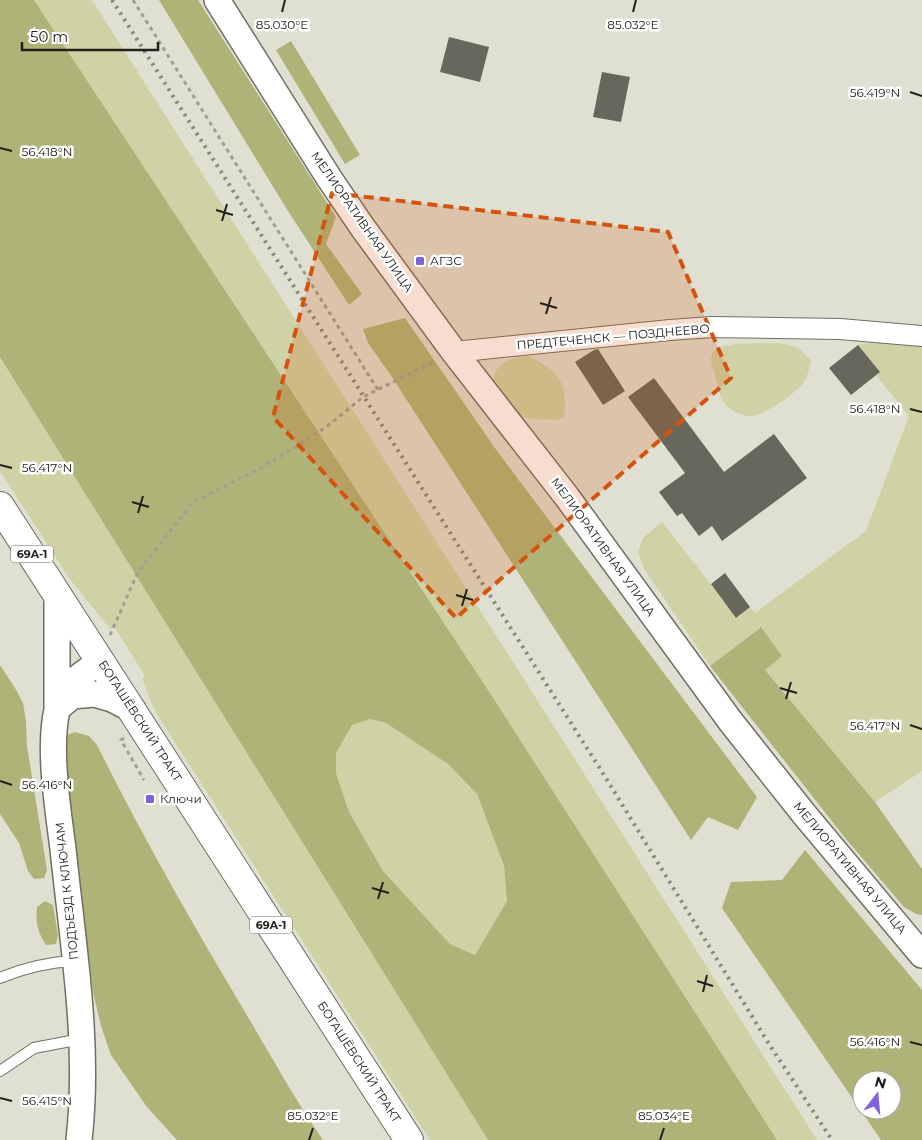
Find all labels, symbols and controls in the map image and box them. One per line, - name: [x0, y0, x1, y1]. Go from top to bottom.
- text: 85.030°E: [256, 17, 308, 32]
- text: 85.032°E: [607, 17, 659, 32]
- scale bar: [22, 20, 159, 52]
- text: 50 m: [30, 27, 68, 46]
- text: 56.419°N: [850, 85, 900, 100]
- text: 56.418°N: [21, 144, 73, 159]
- street label: МЕЛИОРАТИВНАЯ УЛИЦА: [308, 149, 417, 295]
- place label: АГЗС: [430, 253, 462, 268]
- marker: АГЗС: [414, 255, 426, 267]
- street label: ПРЕДТЕЧЕНСК — ПОЗДНЕЕВО: [516, 321, 710, 352]
- text: 56.418°N: [849, 401, 901, 416]
- text: 56.417°N: [22, 460, 72, 475]
- street label: МЕЛИОРАТИВНАЯ УЛИЦА: [548, 474, 659, 619]
- road number: 69А-1: [11, 546, 53, 562]
- street label: БОГАШЁВСКИЙ ТРАКТ: [95, 657, 185, 784]
- text: 56.417°N: [850, 718, 900, 733]
- text: 56.416°N: [22, 777, 72, 792]
- place label: Ключи: [160, 791, 202, 806]
- marker: Ключи: [144, 793, 156, 805]
- street label: МЕЛИОРАТИВНАЯ УЛИЦА: [791, 799, 910, 937]
- street label: ПОДЪЕЗД К КЛЮЧАМ: [52, 821, 81, 961]
- road number: 69А-1: [250, 916, 292, 934]
- street label: БОГАШЁВСКИЙ ТРАКТ: [314, 998, 404, 1125]
- text: 56.416°N: [850, 1034, 900, 1049]
- north arrow: [852, 1070, 902, 1120]
- text: N: [873, 1072, 889, 1093]
- text: 56.415°N: [22, 1093, 72, 1108]
- text: 85.032°E: [287, 1108, 339, 1123]
- text: 85.034°E: [638, 1108, 690, 1123]

